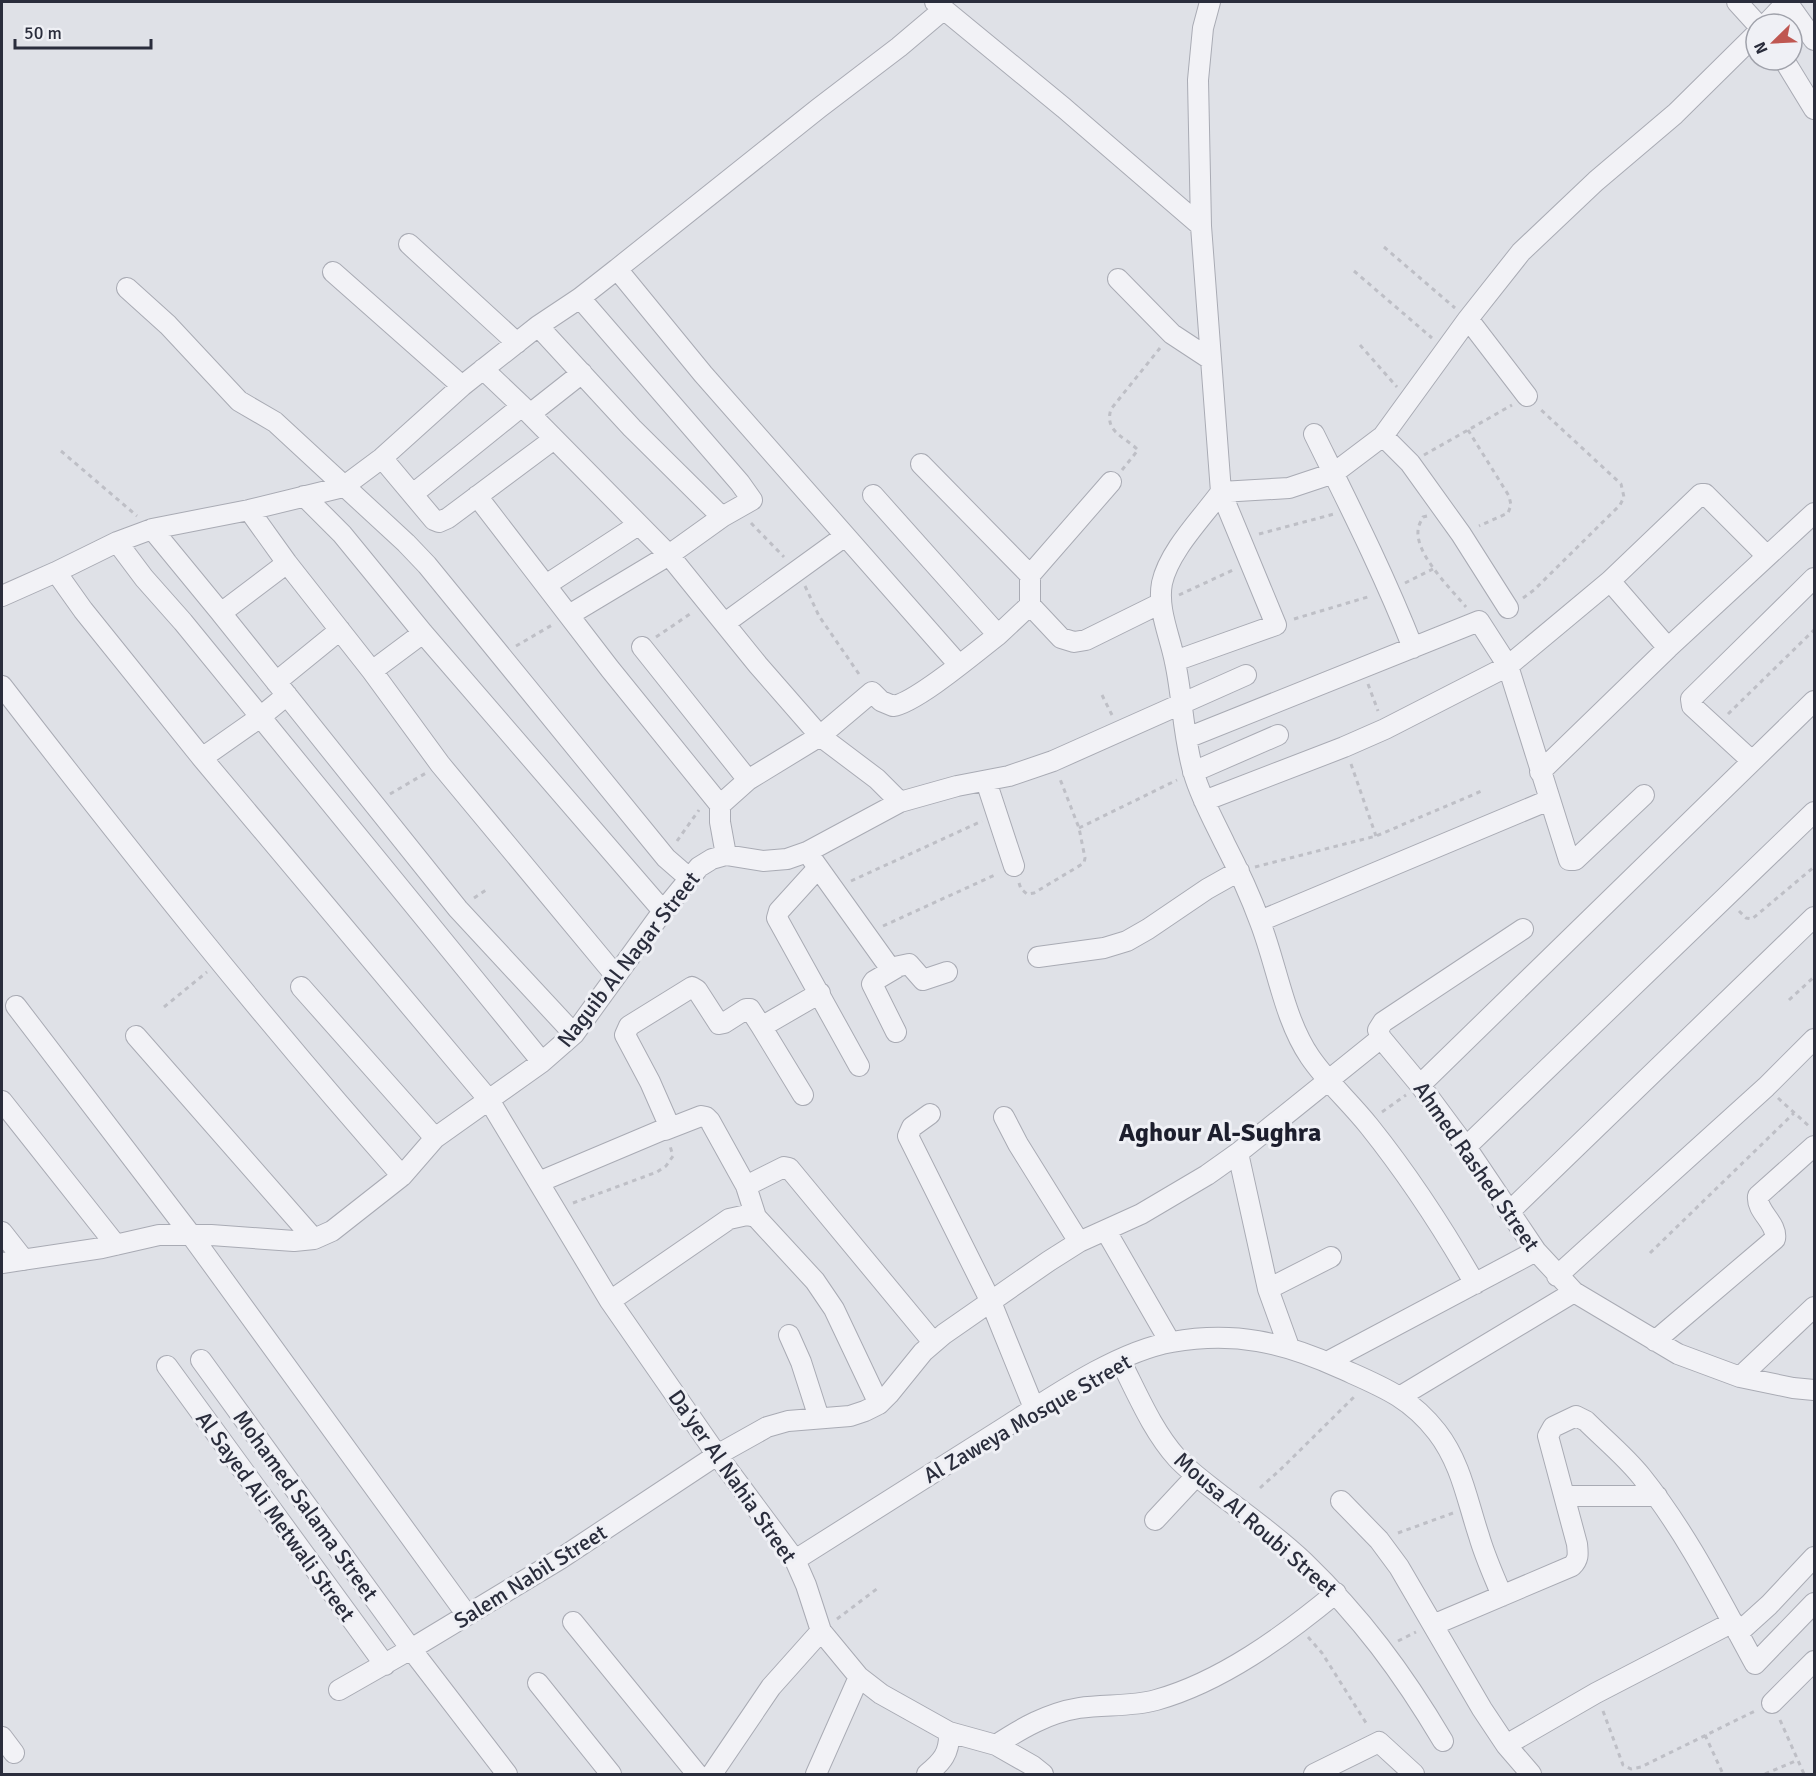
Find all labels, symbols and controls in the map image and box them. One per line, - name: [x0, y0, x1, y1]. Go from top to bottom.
- scale bar: [15, 12, 152, 50]
- north arrow: [1744, 12, 1804, 72]
- text: 50 m: [24, 22, 62, 44]
- text: N: [1750, 39, 1773, 57]
- street label: Naguib Al Nagar Street: [551, 866, 706, 1053]
- street label: Ahmed Rashed Street: [1408, 1076, 1545, 1257]
- district label: Aghour Al-Sughra: [1119, 1117, 1321, 1149]
- street label: Al Zaweya Mosque Street: [919, 1348, 1136, 1489]
- street label: Da'yer Al Nahia Street: [663, 1384, 803, 1568]
- street label: Mohamed Salama Street: [227, 1405, 384, 1606]
- street label: Al Sayed Ali Metwali Street: [190, 1406, 361, 1627]
- street label: Mousa Al Roubi Street: [1169, 1446, 1343, 1603]
- street label: Salem Nabil Street: [449, 1518, 612, 1634]

